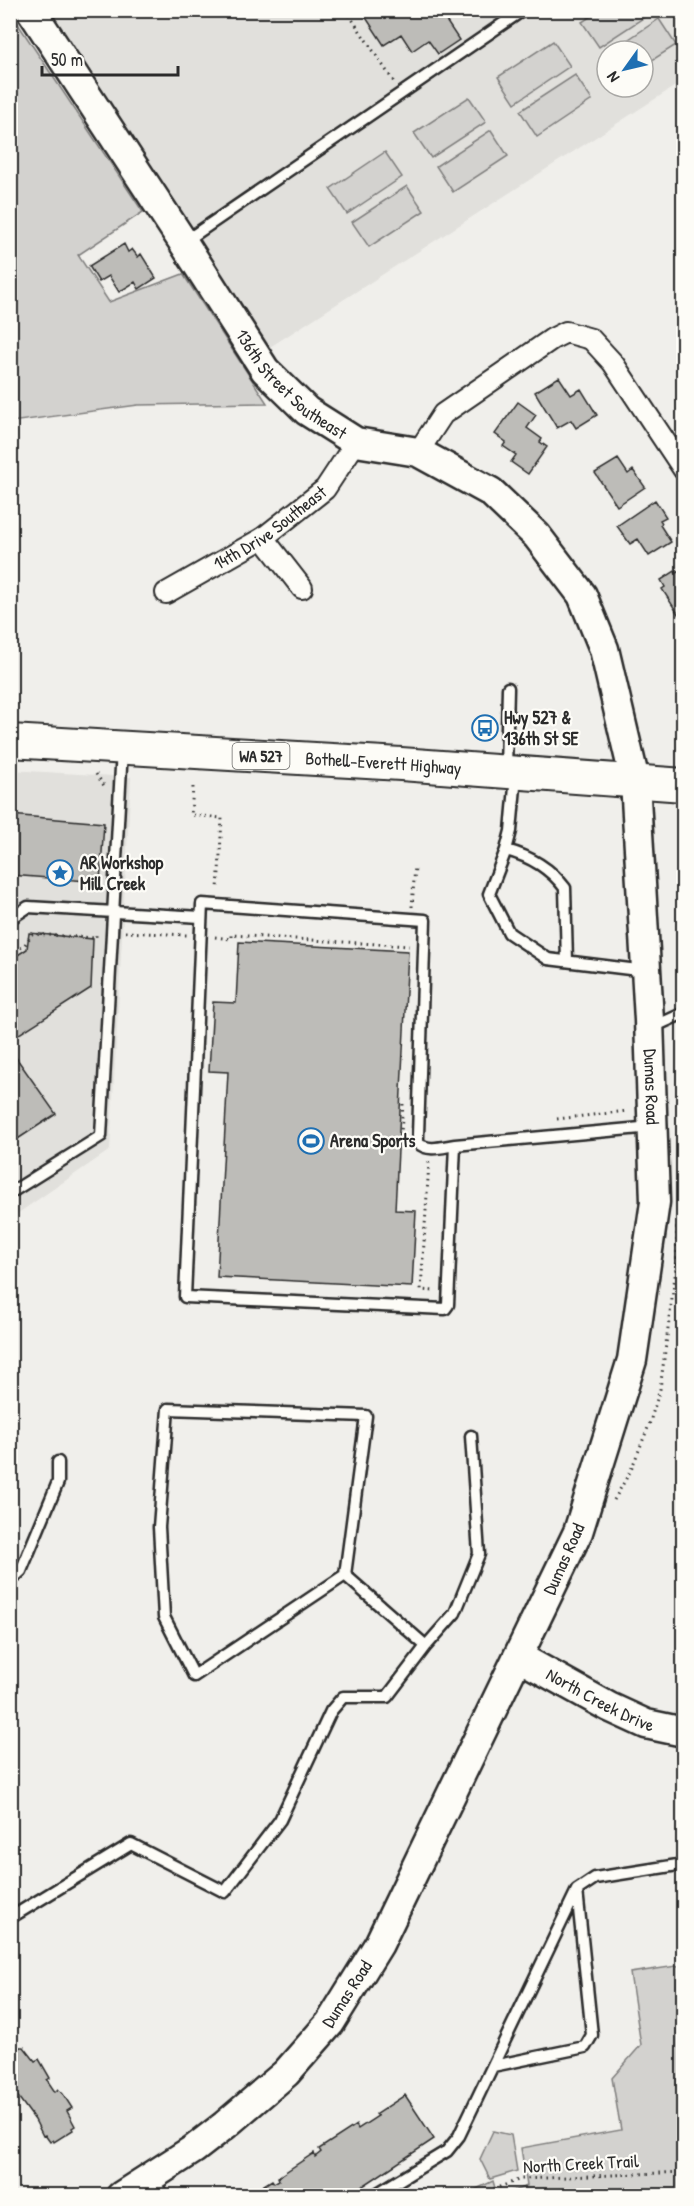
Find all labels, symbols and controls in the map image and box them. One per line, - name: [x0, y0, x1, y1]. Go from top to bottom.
- scale bar: [42, 39, 178, 77]
- north arrow: [595, 39, 655, 99]
- text: 50 m: [51, 47, 83, 72]
- text: N: [601, 67, 624, 87]
- street label: 136th Street Southeast: [230, 324, 352, 446]
- street label: 14th Drive Southeast: [209, 479, 332, 576]
- place label: Hwy 527 & 136th St SE: [504, 705, 580, 751]
- bus stop icon: Hwy 527 & 136th St SE: [470, 713, 500, 743]
- road number: WA 527: [232, 743, 290, 769]
- street label: Bothell-Everett Highway: [305, 745, 463, 780]
- place label: AR Workshop Mill Creek: [80, 850, 164, 896]
- place icon: AR Workshop Mill Creek: [45, 858, 75, 888]
- street label: Dumas Road: [638, 1048, 665, 1125]
- sports icon: Arena Sports: [296, 1126, 326, 1156]
- place label: Arena Sports: [330, 1128, 416, 1154]
- street label: Dumas Road: [537, 1519, 590, 1598]
- street label: North Creek Drive: [542, 1662, 656, 1737]
- street label: Dumas Road: [316, 1955, 378, 2032]
- street label: North Creek Trail: [523, 2148, 640, 2179]

